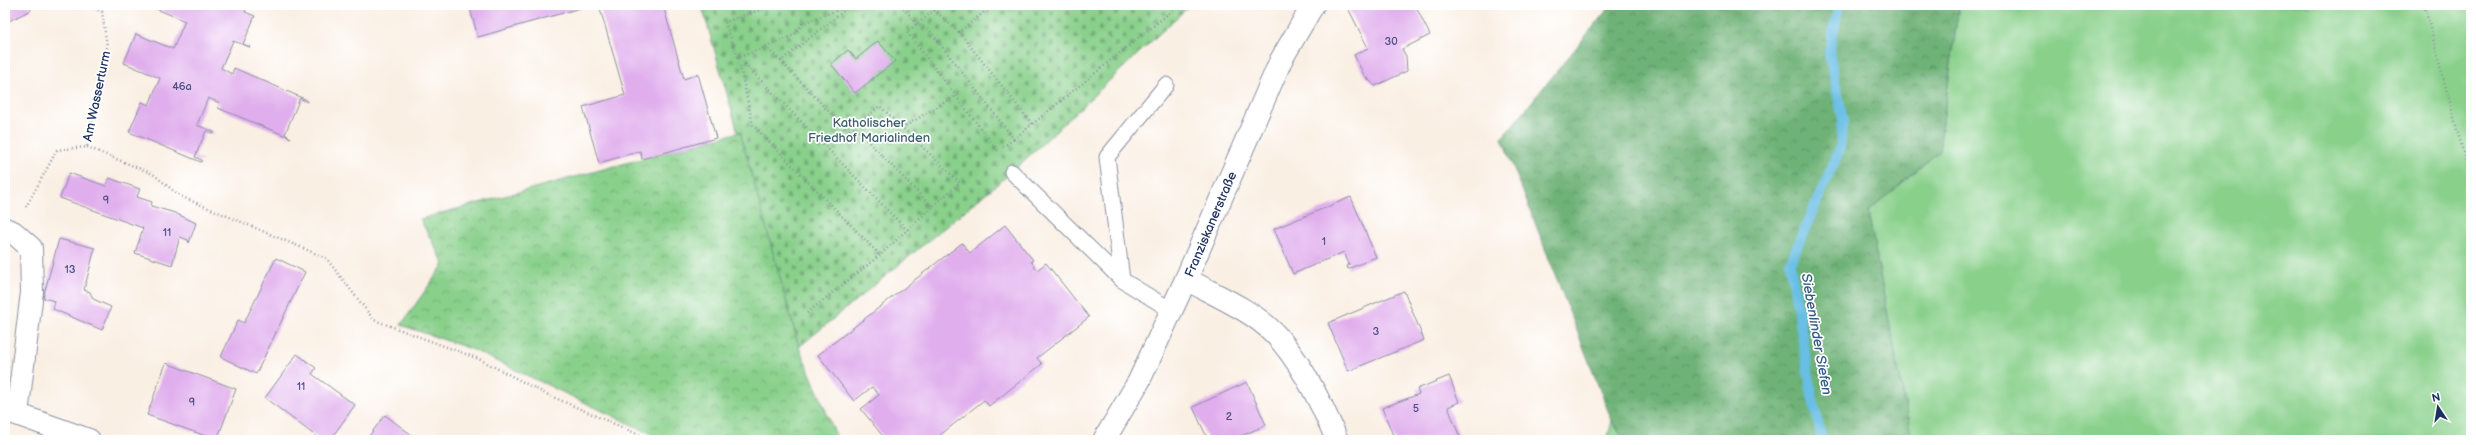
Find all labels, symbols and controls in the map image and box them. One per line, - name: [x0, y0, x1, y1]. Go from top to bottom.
- house number: 30: [1384, 35, 1398, 48]
- street label: Am Wasserturm: [80, 49, 114, 143]
- house number: 46a: [172, 80, 192, 93]
- park label: Katholischer Friedhof Marialinden: [808, 115, 930, 146]
- street label: Franziskanerstraße: [1181, 169, 1240, 280]
- house number: 9: [103, 194, 109, 207]
- house number: 11: [163, 226, 171, 239]
- house number: 1: [1322, 235, 1326, 248]
- house number: 13: [64, 263, 76, 276]
- water label: Siebenlinder Siefen: [1797, 272, 1836, 396]
- house number: 3: [1373, 325, 1380, 338]
- house number: 11: [297, 380, 305, 393]
- north arrow: [2418, 387, 2458, 427]
- text: N: [2431, 390, 2441, 405]
- house number: 9: [189, 396, 195, 409]
- house number: 5: [1413, 402, 1419, 415]
- house number: 2: [1226, 410, 1233, 423]

